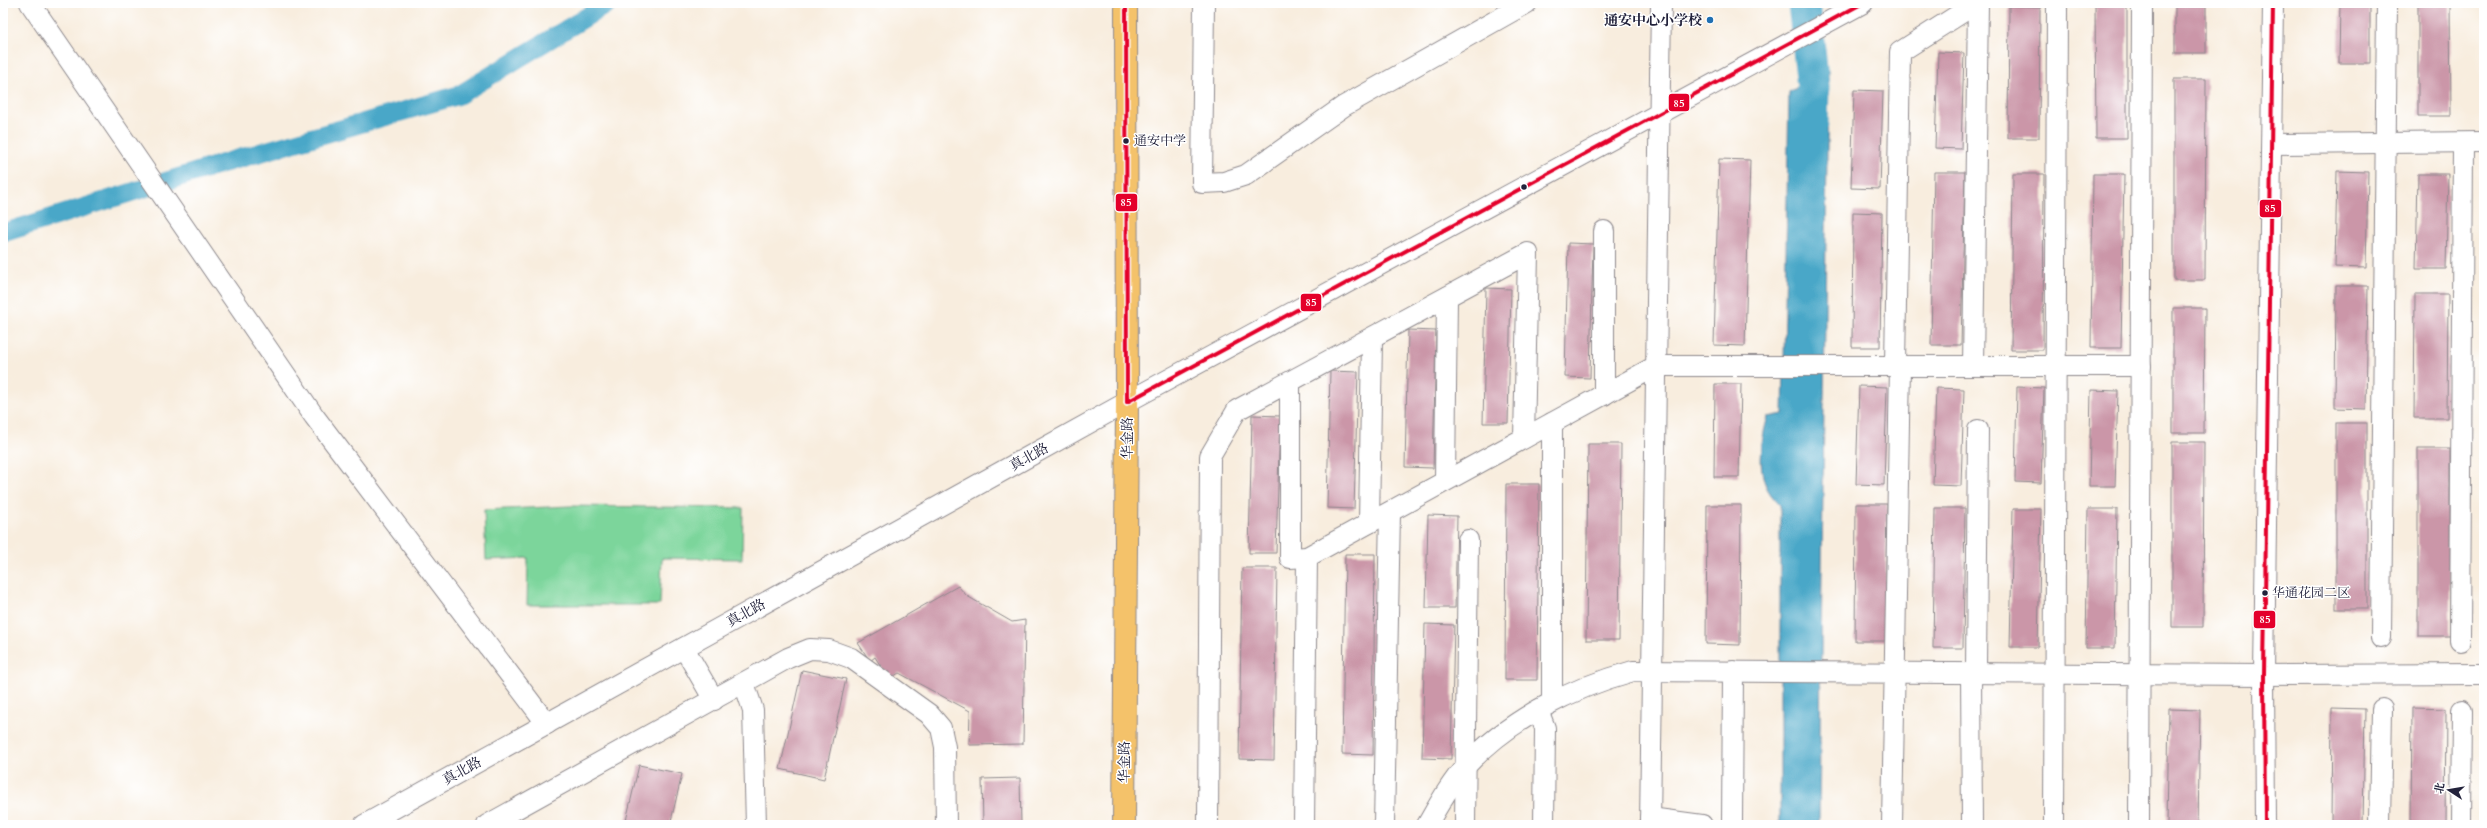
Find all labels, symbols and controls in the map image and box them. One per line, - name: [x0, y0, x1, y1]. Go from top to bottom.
- place label: 通安中心小学校: [1604, 11, 1702, 30]
- marker: 通安中心小学校: [1705, 15, 1715, 25]
- line badge: 85: [1668, 93, 1690, 112]
- text: 85: [1673, 96, 1685, 111]
- place label: 通安中学: [1134, 132, 1186, 150]
- marker: 通安中学: [1121, 136, 1131, 146]
- unlabelled marker: [1519, 182, 1529, 192]
- line badge: 85: [1115, 193, 1138, 212]
- text: 85: [1120, 195, 1132, 210]
- line badge: 85: [2259, 199, 2282, 218]
- text: 85: [2264, 201, 2276, 216]
- line badge: 85: [1300, 293, 1322, 312]
- text: 85: [1305, 295, 1317, 310]
- street label: 华金路: [1118, 417, 1137, 459]
- street label: 真北路: [1006, 439, 1052, 475]
- place label: 华通花园二区: [2272, 584, 2350, 602]
- marker: 华通花园二区: [2260, 588, 2270, 598]
- street label: 真北路: [723, 595, 769, 631]
- line badge: 85: [2253, 610, 2276, 629]
- text: 85: [2259, 612, 2271, 627]
- street label: 华金路: [1115, 741, 1134, 783]
- street label: 真北路: [439, 753, 485, 789]
- north arrow: [2429, 770, 2469, 810]
- text: 北: [2431, 781, 2448, 795]

